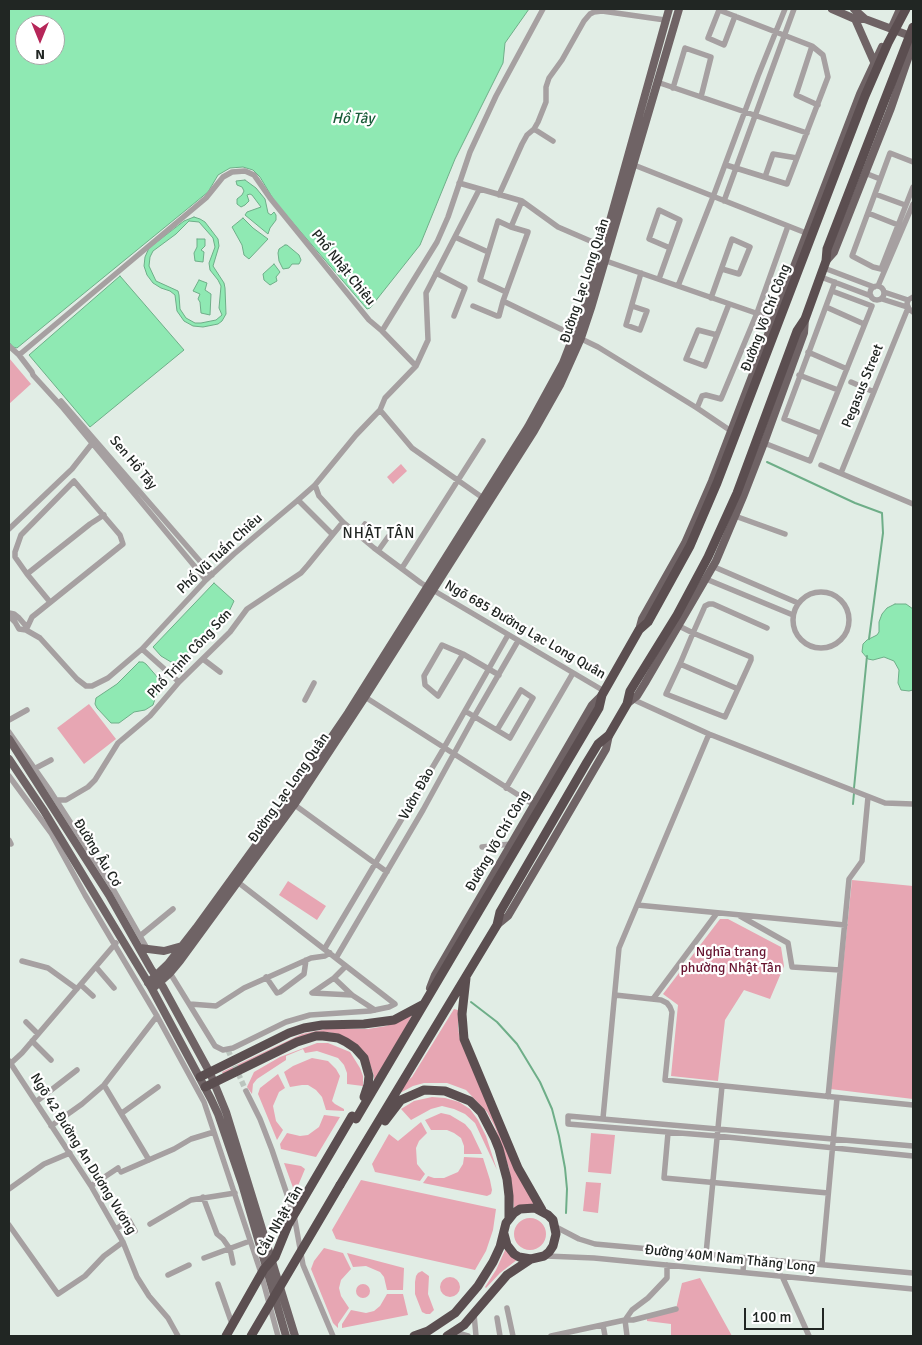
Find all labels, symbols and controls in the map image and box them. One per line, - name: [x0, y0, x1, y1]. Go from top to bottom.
- north arrow: [15, 15, 65, 65]
- text: N: [35, 46, 45, 63]
- water label: Hồ Tây: [332, 110, 374, 128]
- street label: Đường Lạc Long Quân: [557, 217, 613, 345]
- street label: Phố Nhật Chiêu: [307, 227, 379, 309]
- street label: Đường Võ Chí Công: [738, 262, 794, 374]
- street label: Pegasus Street: [839, 342, 887, 430]
- street label: Sen Hồ Tây: [106, 433, 160, 493]
- street label: Phố Vũ Tuấn Chiêu: [174, 510, 266, 598]
- district label: NHẬT TÂN: [341, 525, 417, 543]
- street label: Ngõ 685 Đường Lạc Long Quân: [441, 577, 609, 683]
- street label: Phố Trịnh Công Sơn: [144, 606, 236, 702]
- street label: Đường Lạc Long Quân: [245, 730, 333, 846]
- street label: Vườn Đào: [396, 765, 438, 823]
- street label: Đường Võ Chí Công: [462, 788, 534, 894]
- street label: Đường Âu Cơ: [69, 816, 125, 890]
- park label: Nghĩa trang phường Nhật Tân: [680, 944, 782, 976]
- street label: Ngõ 42 Đường An Dương Vương: [26, 1070, 140, 1238]
- street label: Cầu Nhật Tân: [253, 1183, 307, 1259]
- street label: Đường 40M Nam Thăng Long: [644, 1242, 816, 1276]
- scale bar: [747, 1298, 827, 1330]
- text: 100 m: [752, 1308, 792, 1326]

